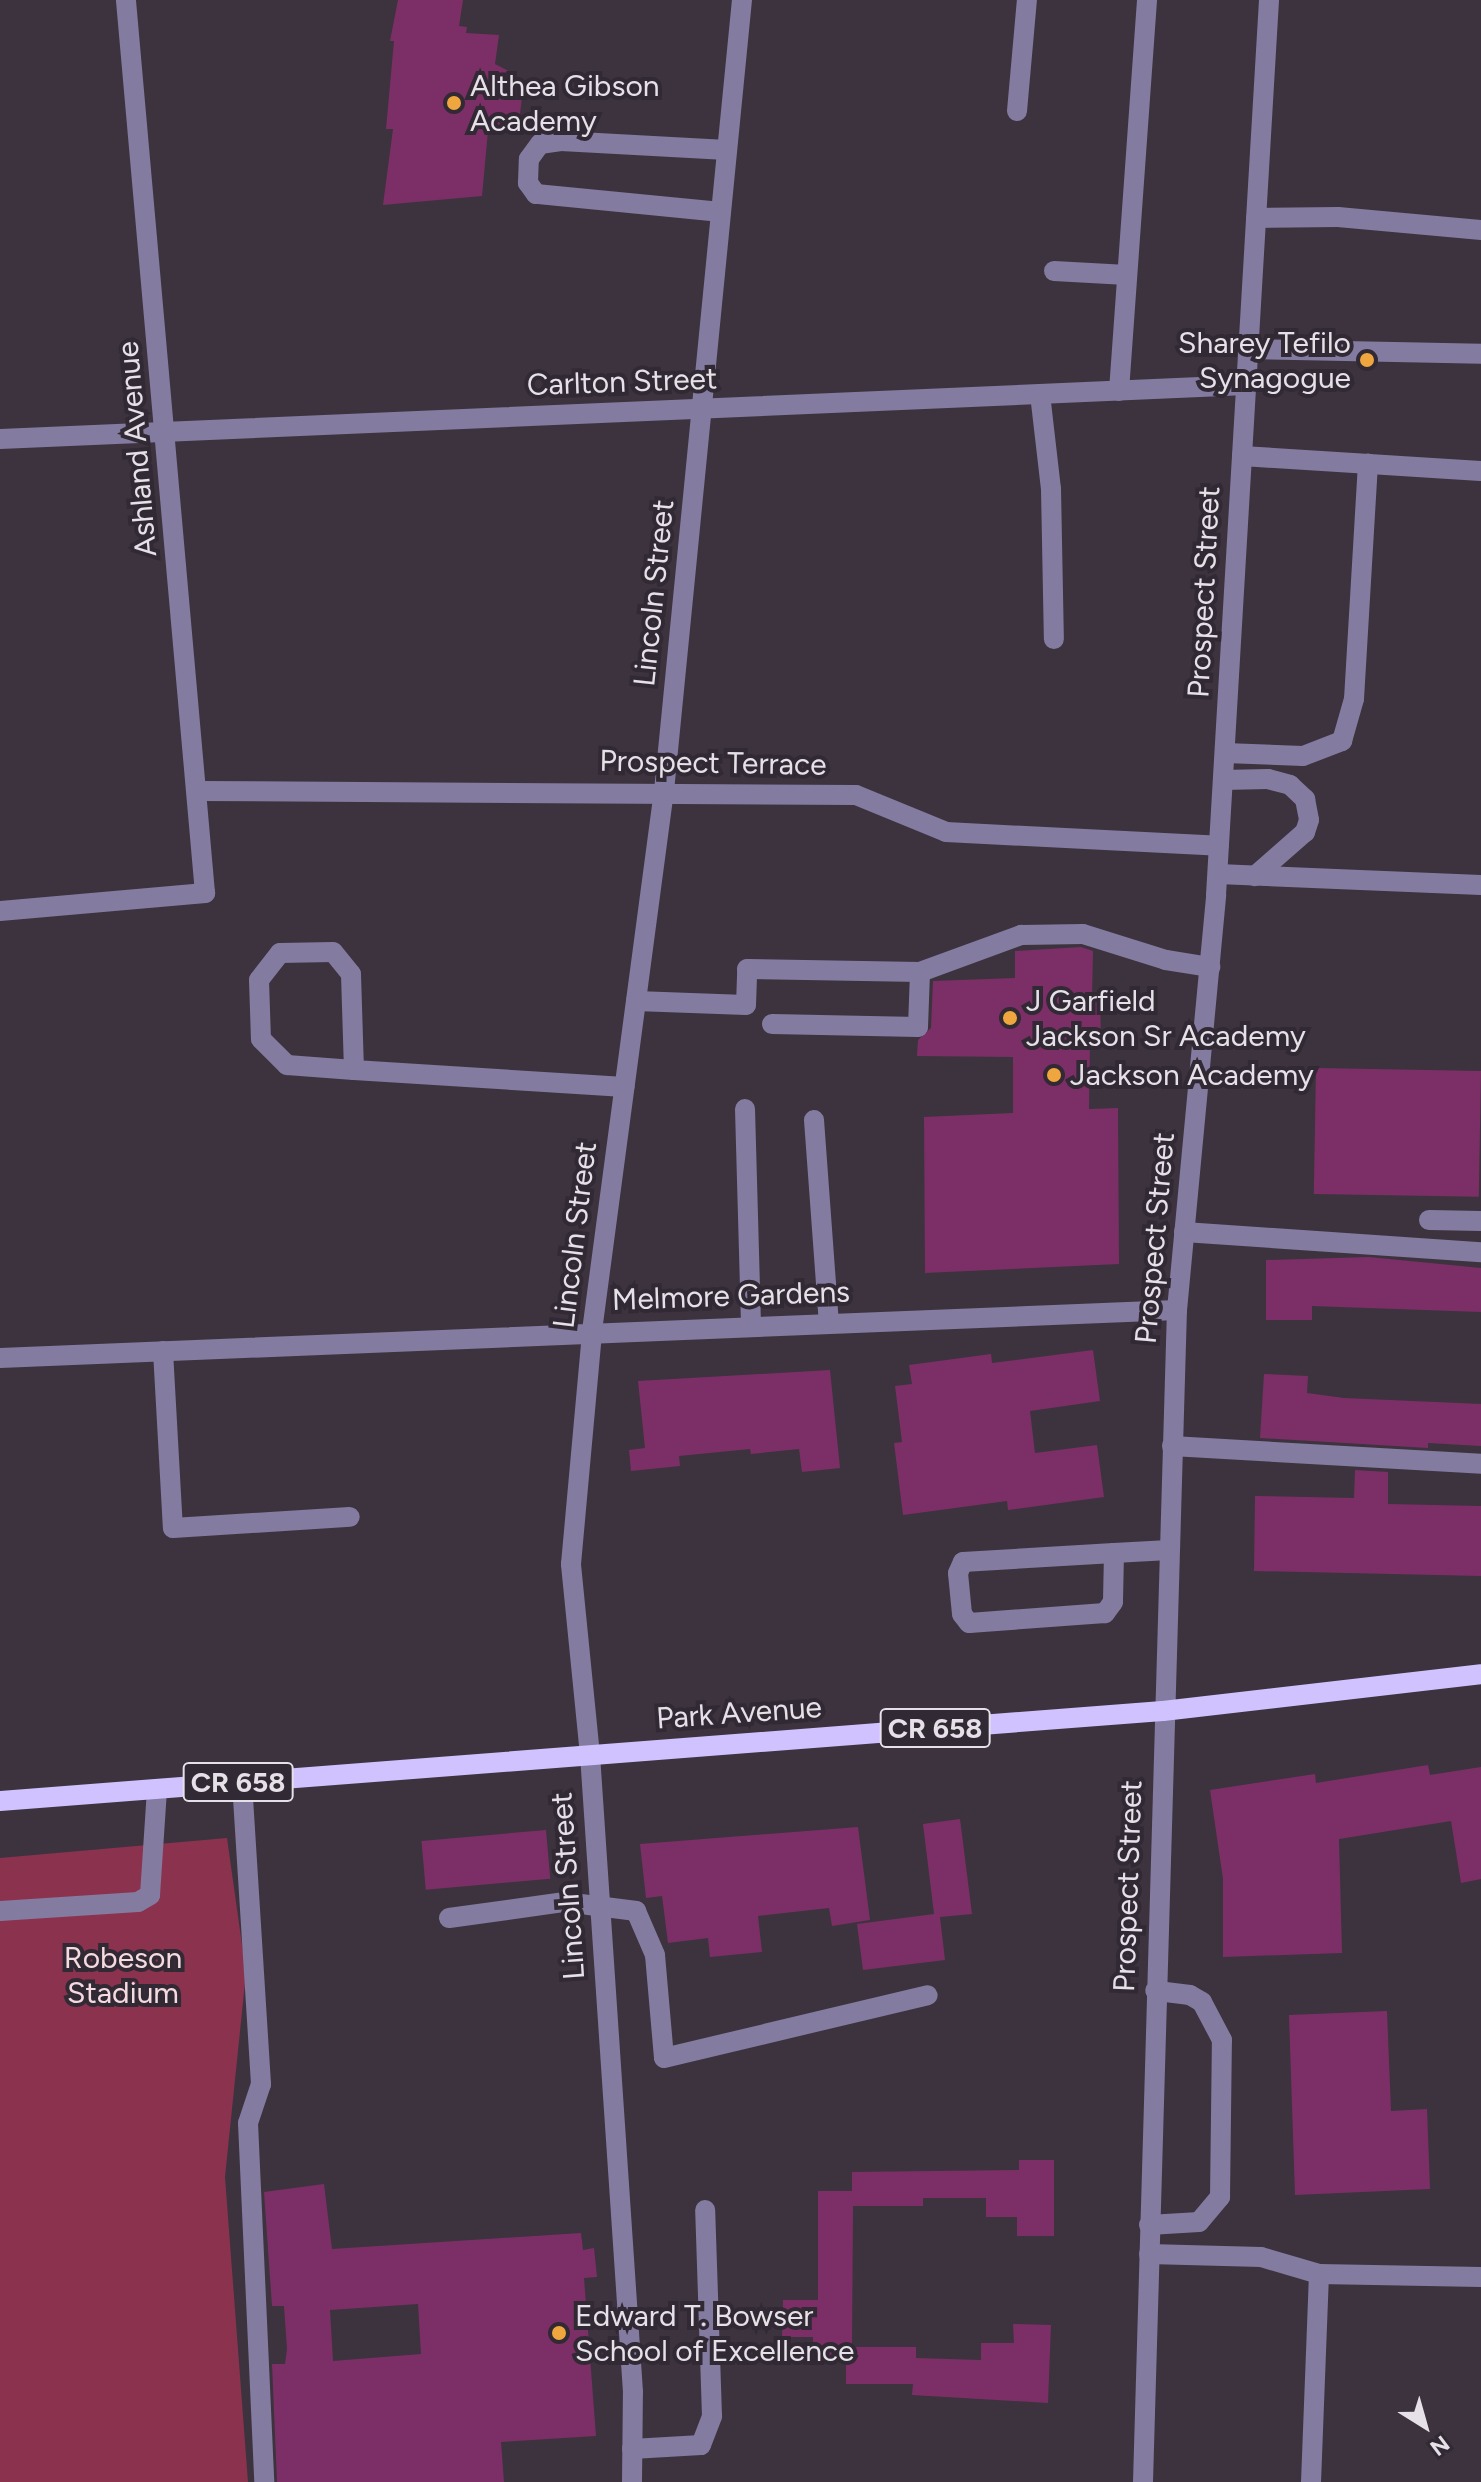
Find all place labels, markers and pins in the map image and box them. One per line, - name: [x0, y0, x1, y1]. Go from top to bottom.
- place label: Althea Gibson Academy: [470, 68, 660, 138]
- marker: Althea Gibson Academy: [445, 94, 463, 112]
- place label: Sharey Tefilo Synagogue: [1178, 325, 1351, 396]
- marker: Sharey Tefilo Synagogue: [1358, 351, 1376, 369]
- place label: J Garfield Jackson Sr Academy: [1026, 983, 1306, 1054]
- marker: J Garfield Jackson Sr Academy: [1001, 1009, 1019, 1027]
- place label: Jackson Academy: [1070, 1057, 1314, 1093]
- marker: Jackson Academy: [1045, 1066, 1063, 1084]
- place label: Edward T. Bowser School of Excellence: [575, 2298, 854, 2368]
- marker: Edward T. Bowser School of Excellence: [550, 2324, 568, 2342]

